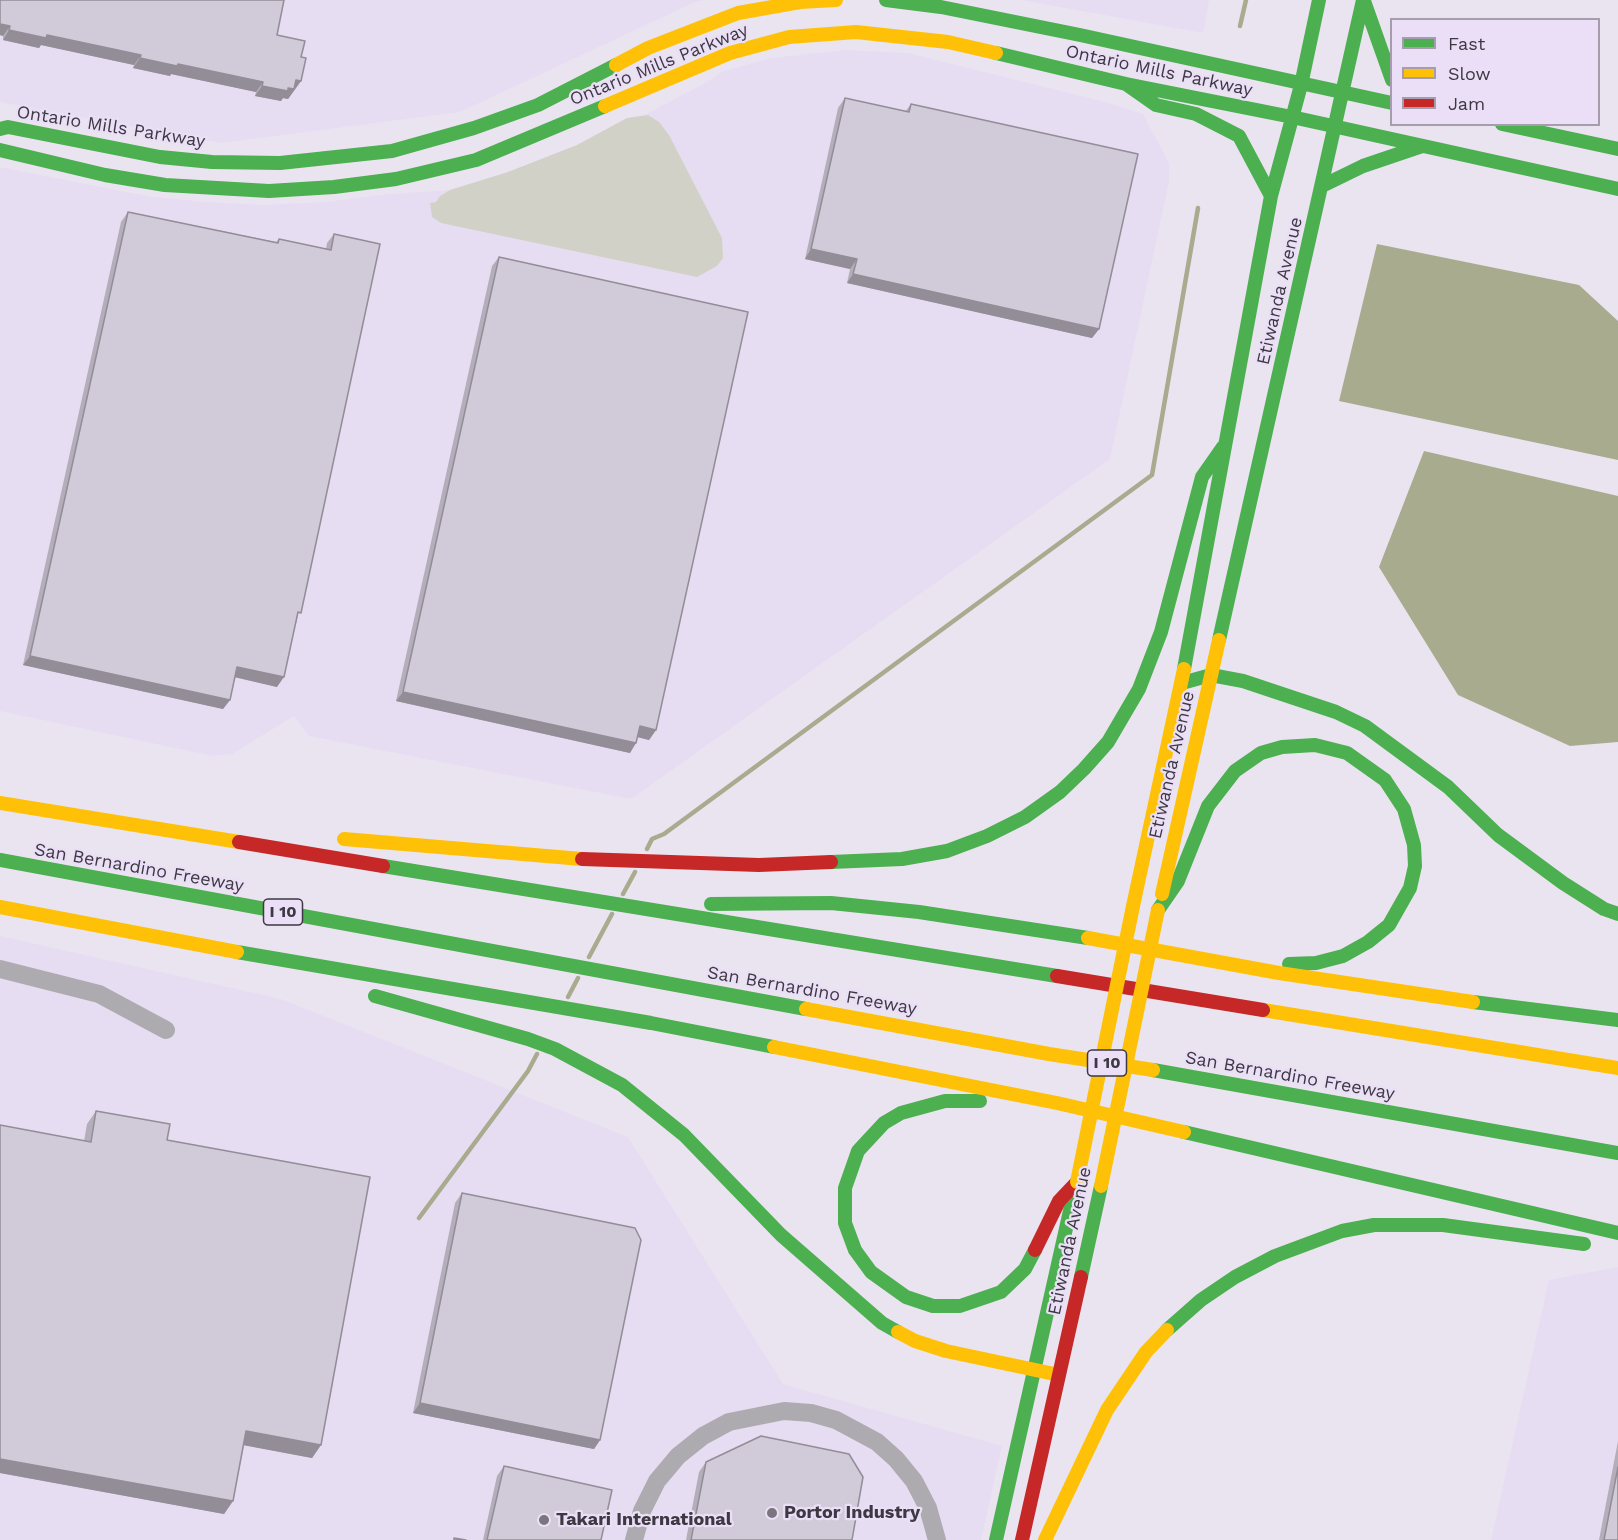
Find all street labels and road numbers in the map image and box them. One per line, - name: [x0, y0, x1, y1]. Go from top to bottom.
- street label: Ontario Mills Parkway: [567, 19, 751, 111]
- street label: Ontario Mills Parkway: [1064, 41, 1254, 101]
- street label: Ontario Mills Parkway: [15, 101, 207, 153]
- street label: Etiwanda Avenue: [1253, 215, 1307, 367]
- street label: Etiwanda Avenue: [1145, 689, 1199, 841]
- street label: San Bernardino Freeway: [32, 839, 246, 897]
- road number: I 10: [264, 899, 302, 925]
- street label: San Bernardino Freeway: [705, 962, 919, 1020]
- street label: San Bernardino Freeway: [1183, 1047, 1397, 1105]
- road number: I 10: [1088, 1050, 1126, 1076]
- street label: Etiwanda Avenue: [1044, 1165, 1096, 1317]

